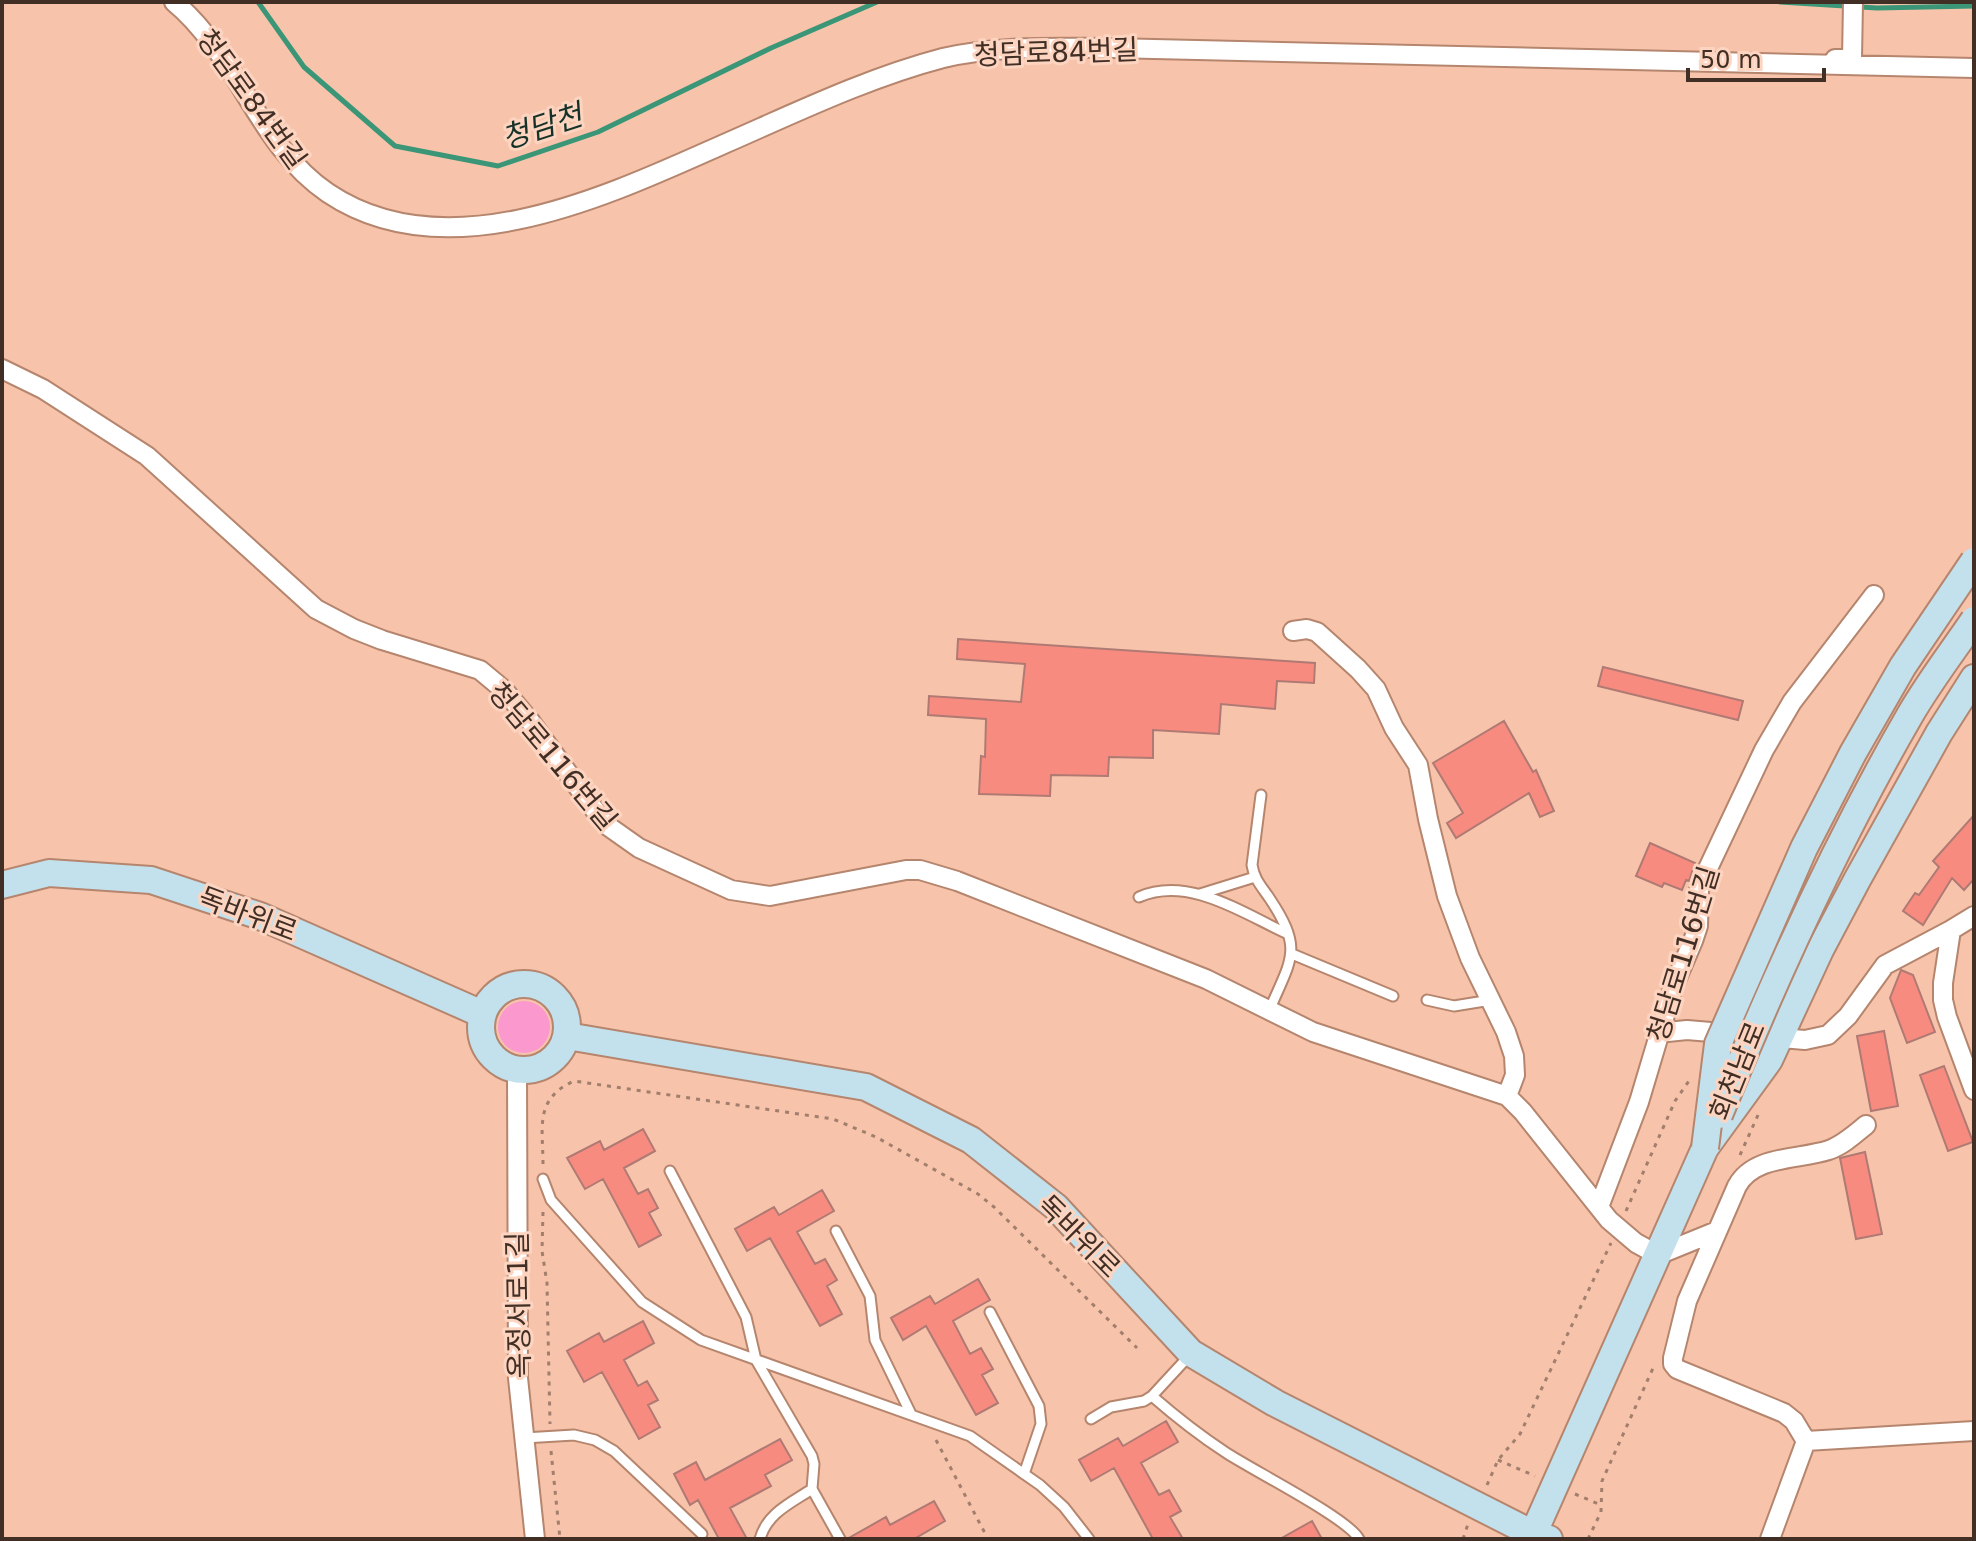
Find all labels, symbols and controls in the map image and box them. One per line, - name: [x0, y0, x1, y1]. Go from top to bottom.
- street label: 청담로84번길: [190, 23, 313, 176]
- scale bar: [1688, 32, 1824, 82]
- street label: 청담로84번길: [973, 33, 1139, 72]
- text: 50 m: [1700, 46, 1762, 74]
- water label: 청담천: [497, 96, 590, 156]
- street label: 청담로116번길: [481, 676, 624, 837]
- street label: 청담로116번길: [1641, 862, 1726, 1046]
- street label: 독바위로: [194, 881, 302, 948]
- street label: 회천남로: [1703, 1017, 1772, 1125]
- street label: 독바위로: [1031, 1188, 1127, 1284]
- street label: 옥정서로1길: [501, 1231, 536, 1379]

